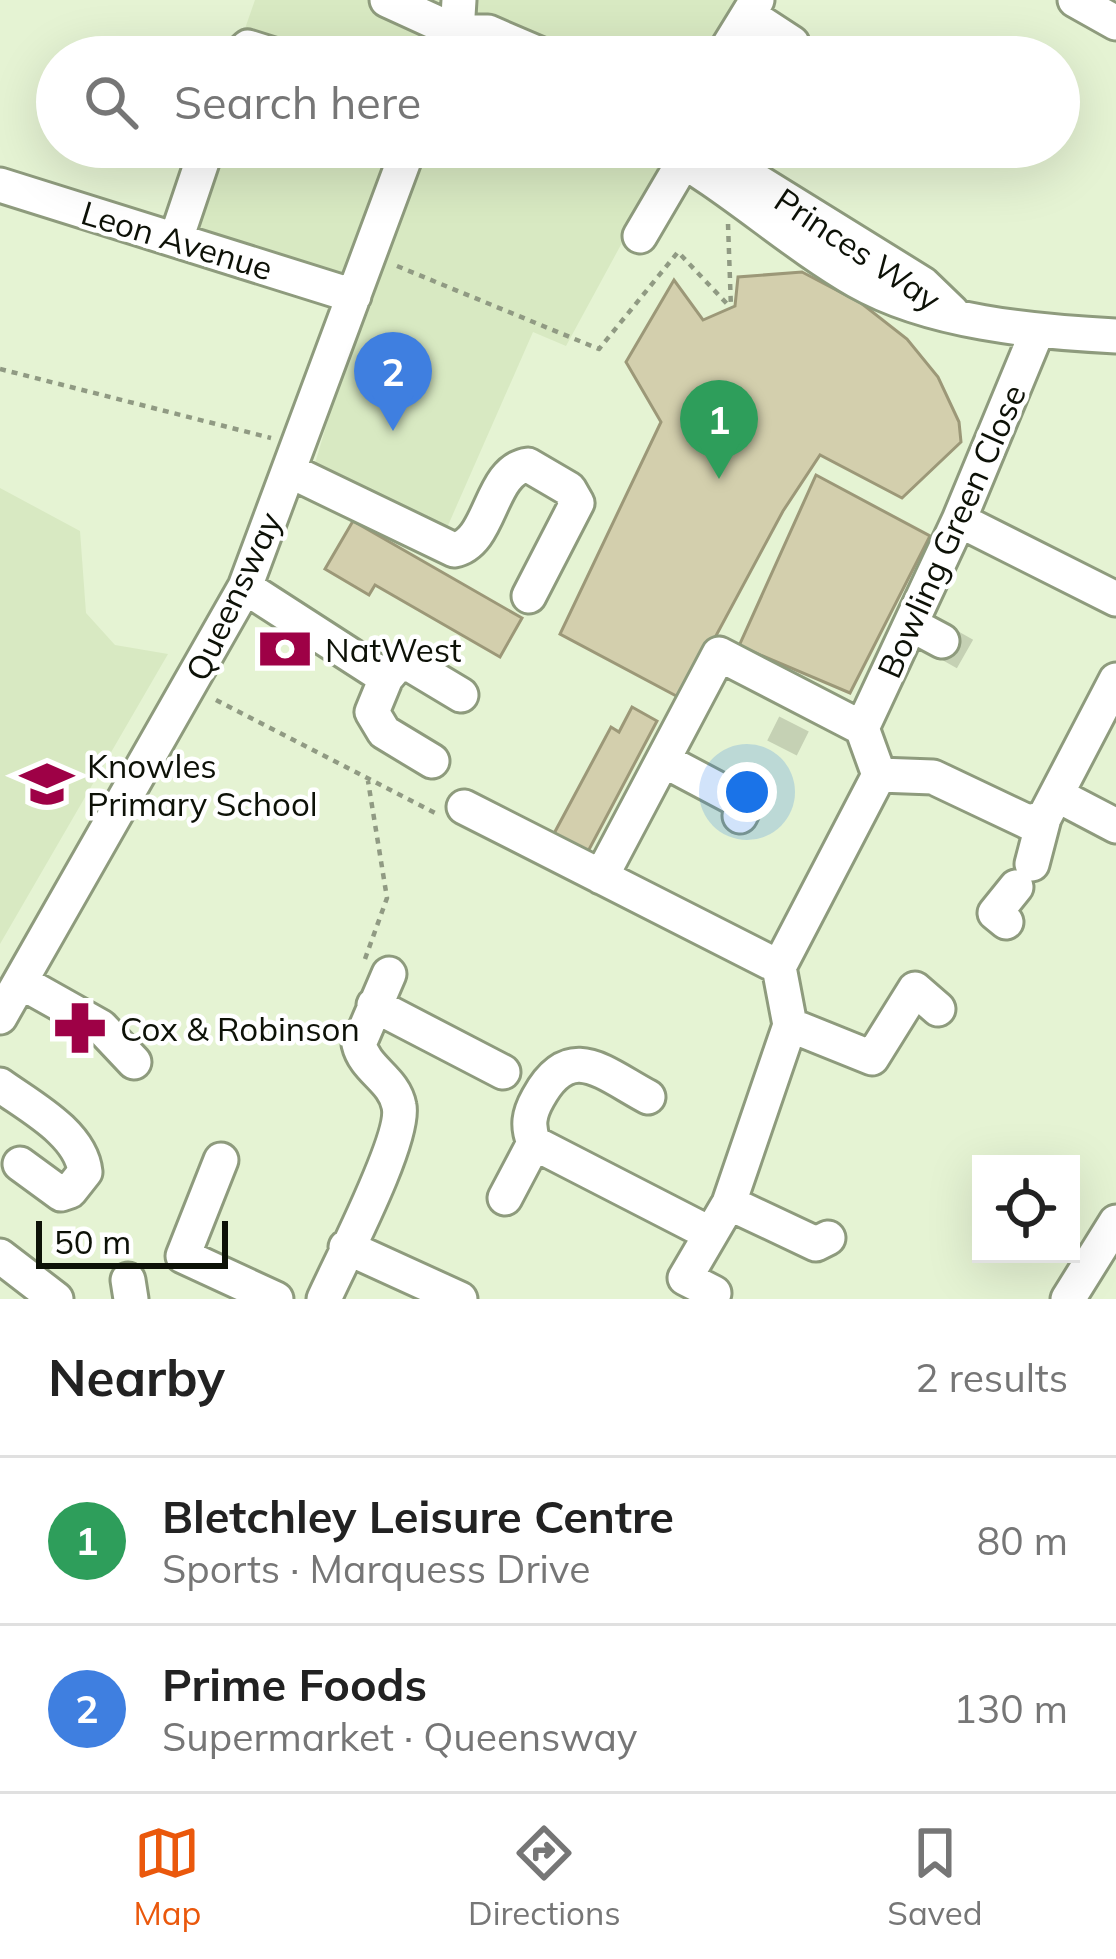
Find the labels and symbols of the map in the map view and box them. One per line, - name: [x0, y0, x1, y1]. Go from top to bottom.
- street label: Princes Way: [767, 179, 949, 320]
- street label: Leon Avenue: [77, 192, 277, 288]
- pin: 2: [354, 332, 432, 431]
- street label: Bowling Green Close: [868, 378, 1034, 684]
- pin: 1: [680, 380, 758, 479]
- street label: Queensway: [176, 505, 290, 687]
- bank icon: NatWest: [256, 620, 314, 678]
- place label: NatWest: [325, 629, 461, 670]
- place label: Knowles Primary School: [87, 745, 318, 824]
- school or university icon: Knowles Primary School: [18, 755, 76, 813]
- your location: [717, 762, 777, 822]
- pharmacy icon: Cox & Robinson: [51, 999, 109, 1057]
- place label: Cox & Robinson: [120, 1008, 360, 1049]
- scale bar: [36, 1215, 228, 1268]

